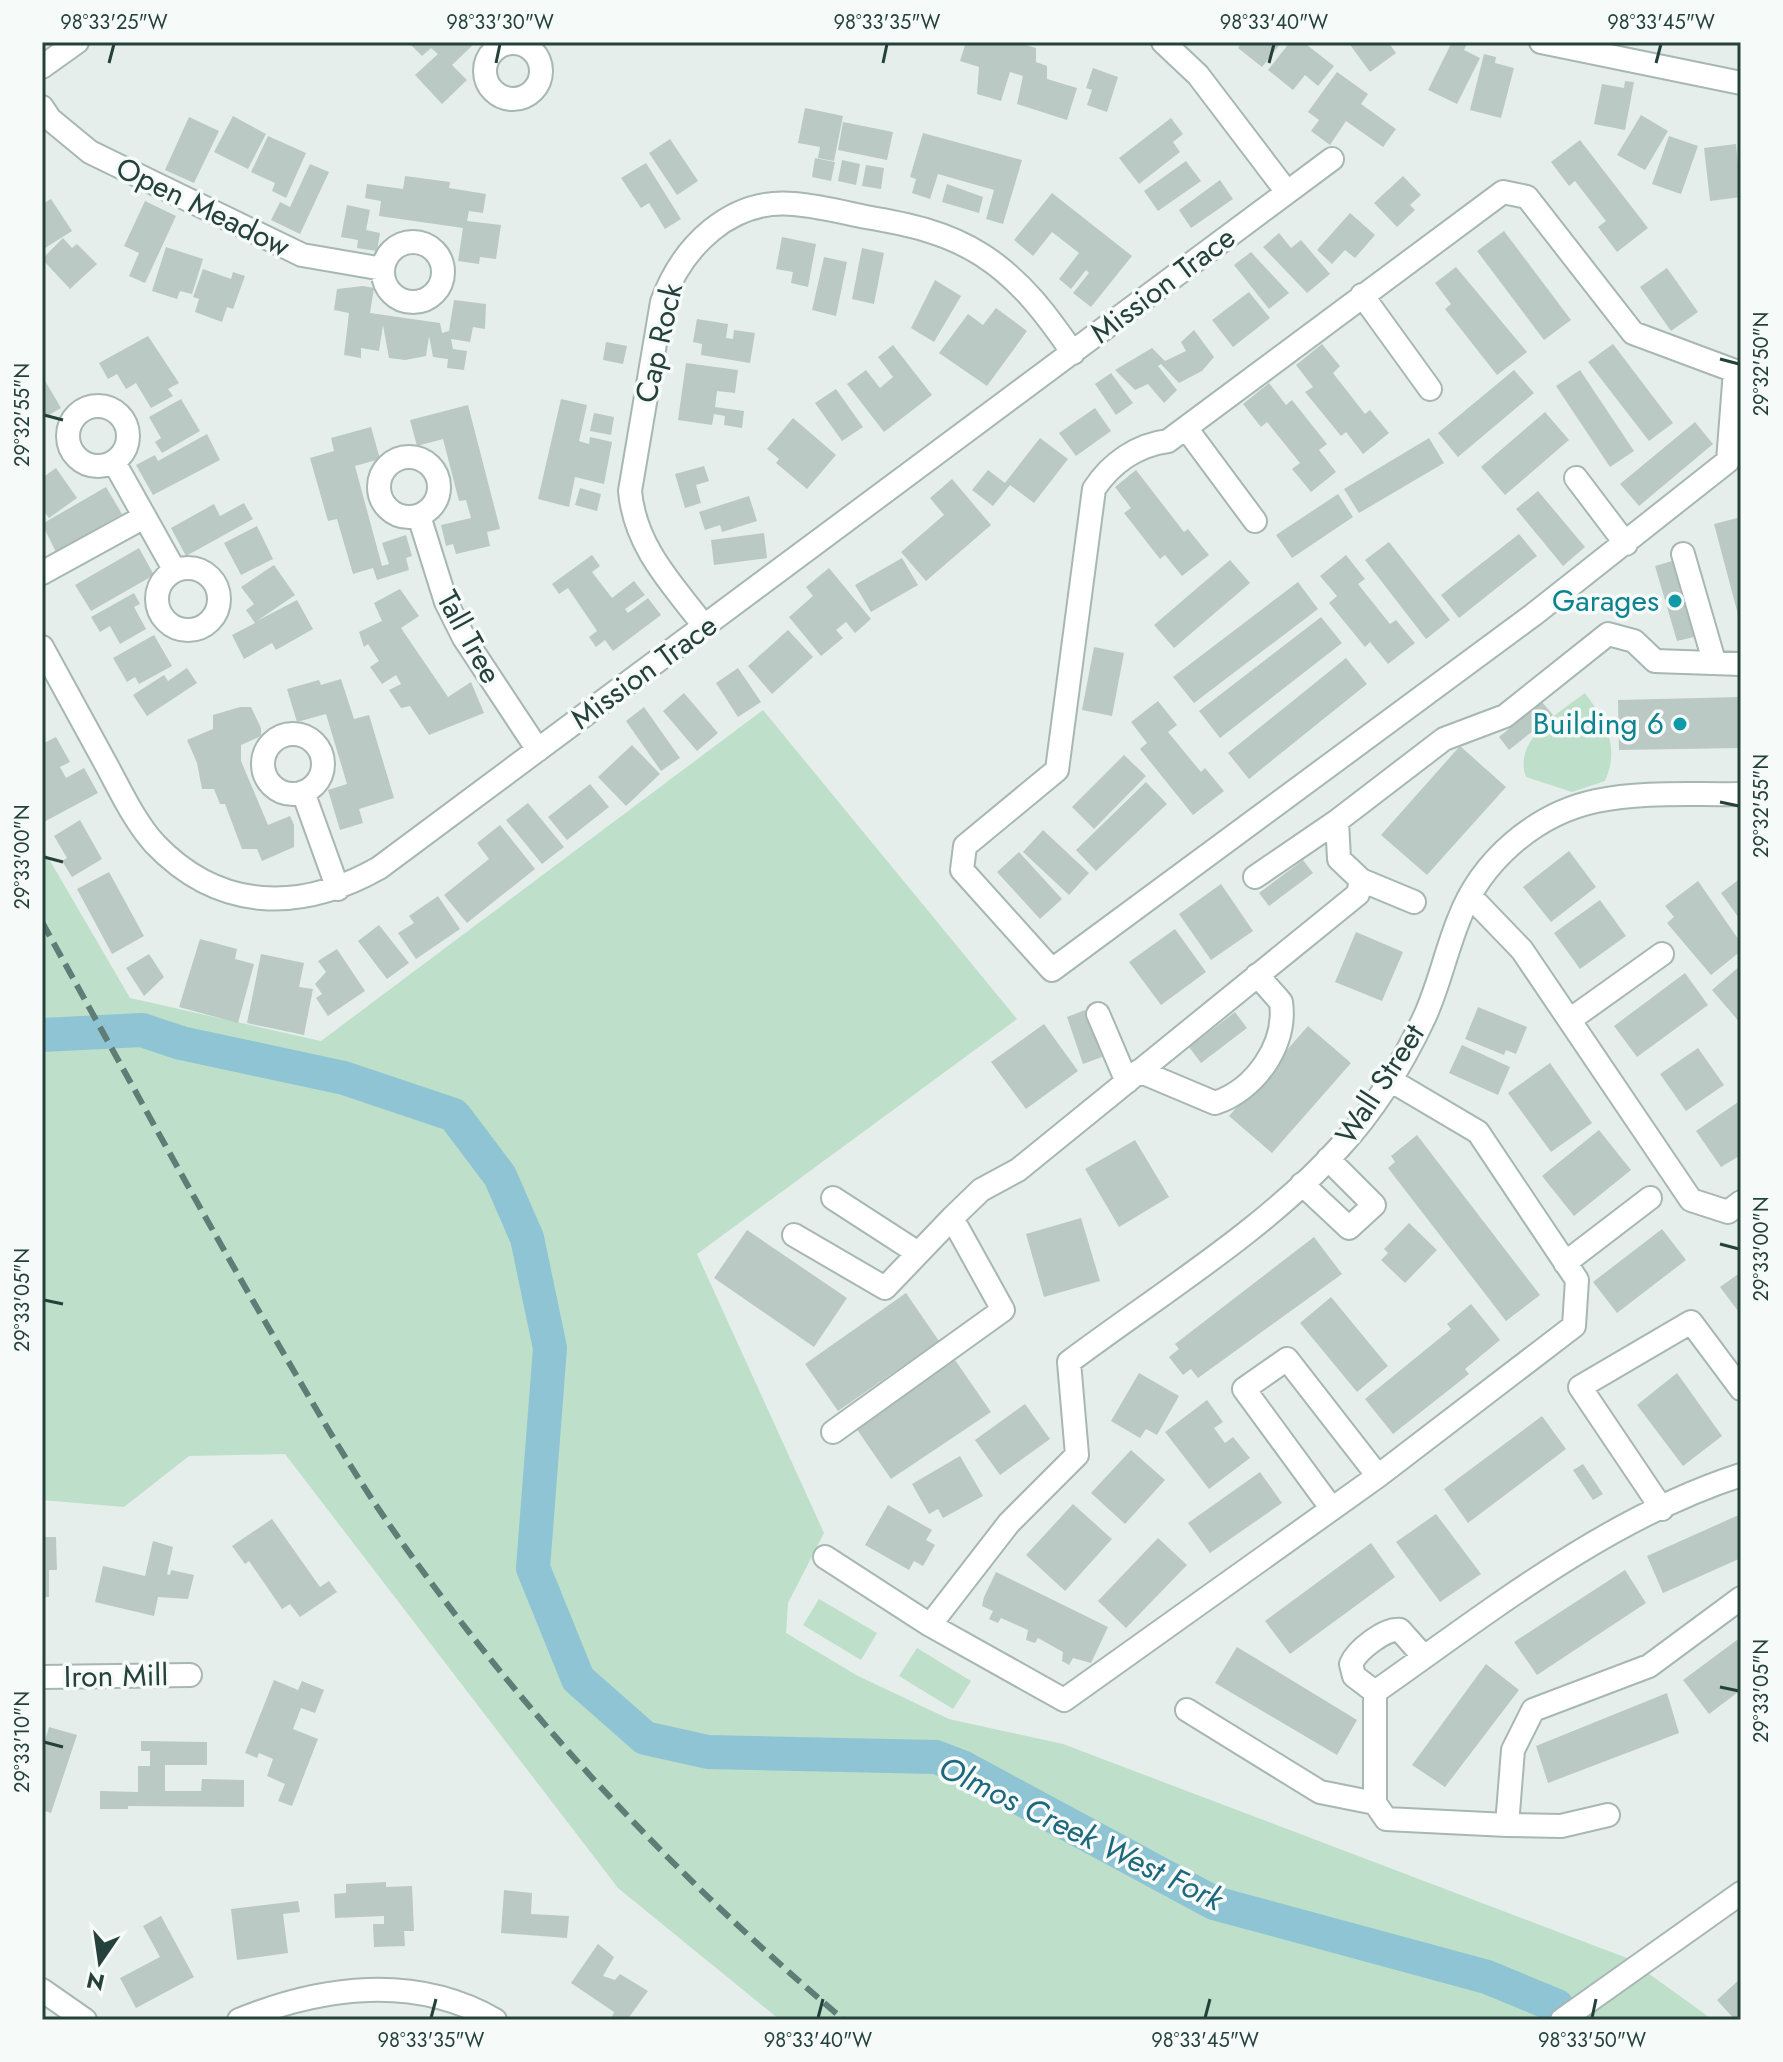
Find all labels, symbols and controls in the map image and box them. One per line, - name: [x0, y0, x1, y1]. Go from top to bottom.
- text: 98°33'25"W: [60, 8, 168, 37]
- text: 98°33'30"W: [446, 8, 554, 37]
- text: 98°33'35"W: [834, 8, 941, 37]
- text: 98°33'40"W: [1220, 8, 1328, 37]
- text: 98°33'45"W: [1607, 8, 1715, 37]
- street label: Open Meadow: [109, 146, 298, 267]
- street label: Mission Trace: [1081, 216, 1244, 353]
- street label: Cap Rock: [624, 278, 693, 407]
- text: 29°32'50"N: [1747, 312, 1776, 416]
- text: 29°32'55"N: [8, 363, 37, 467]
- place label: Garages: [1552, 579, 1659, 622]
- street label: Tall Tree: [426, 582, 513, 691]
- marker: Garages: [1666, 592, 1684, 610]
- street label: Mission Trace: [562, 604, 726, 739]
- place label: Building 6: [1533, 702, 1664, 745]
- marker: Building 6: [1671, 715, 1689, 733]
- text: 29°32'55"N: [1747, 754, 1776, 858]
- text: 29°33'00"N: [8, 805, 37, 909]
- street label: Wall Street: [1325, 1015, 1435, 1152]
- text: 29°33'00"N: [1747, 1197, 1776, 1301]
- text: 29°33'05"N: [8, 1248, 37, 1352]
- text: 29°33'05"N: [1747, 1639, 1776, 1743]
- street label: Iron Mill: [64, 1653, 168, 1698]
- text: 29°33'10"N: [8, 1691, 37, 1793]
- water label: Olmos Creek West Fork: [931, 1744, 1232, 1923]
- north arrow: [60, 1922, 140, 2002]
- text: N: [83, 1964, 108, 1999]
- text: 98°33'35"W: [378, 2026, 485, 2055]
- text: 98°33'40"W: [764, 2026, 872, 2055]
- text: 98°33'45"W: [1151, 2026, 1259, 2055]
- text: 98°33'50"W: [1538, 2026, 1646, 2055]

